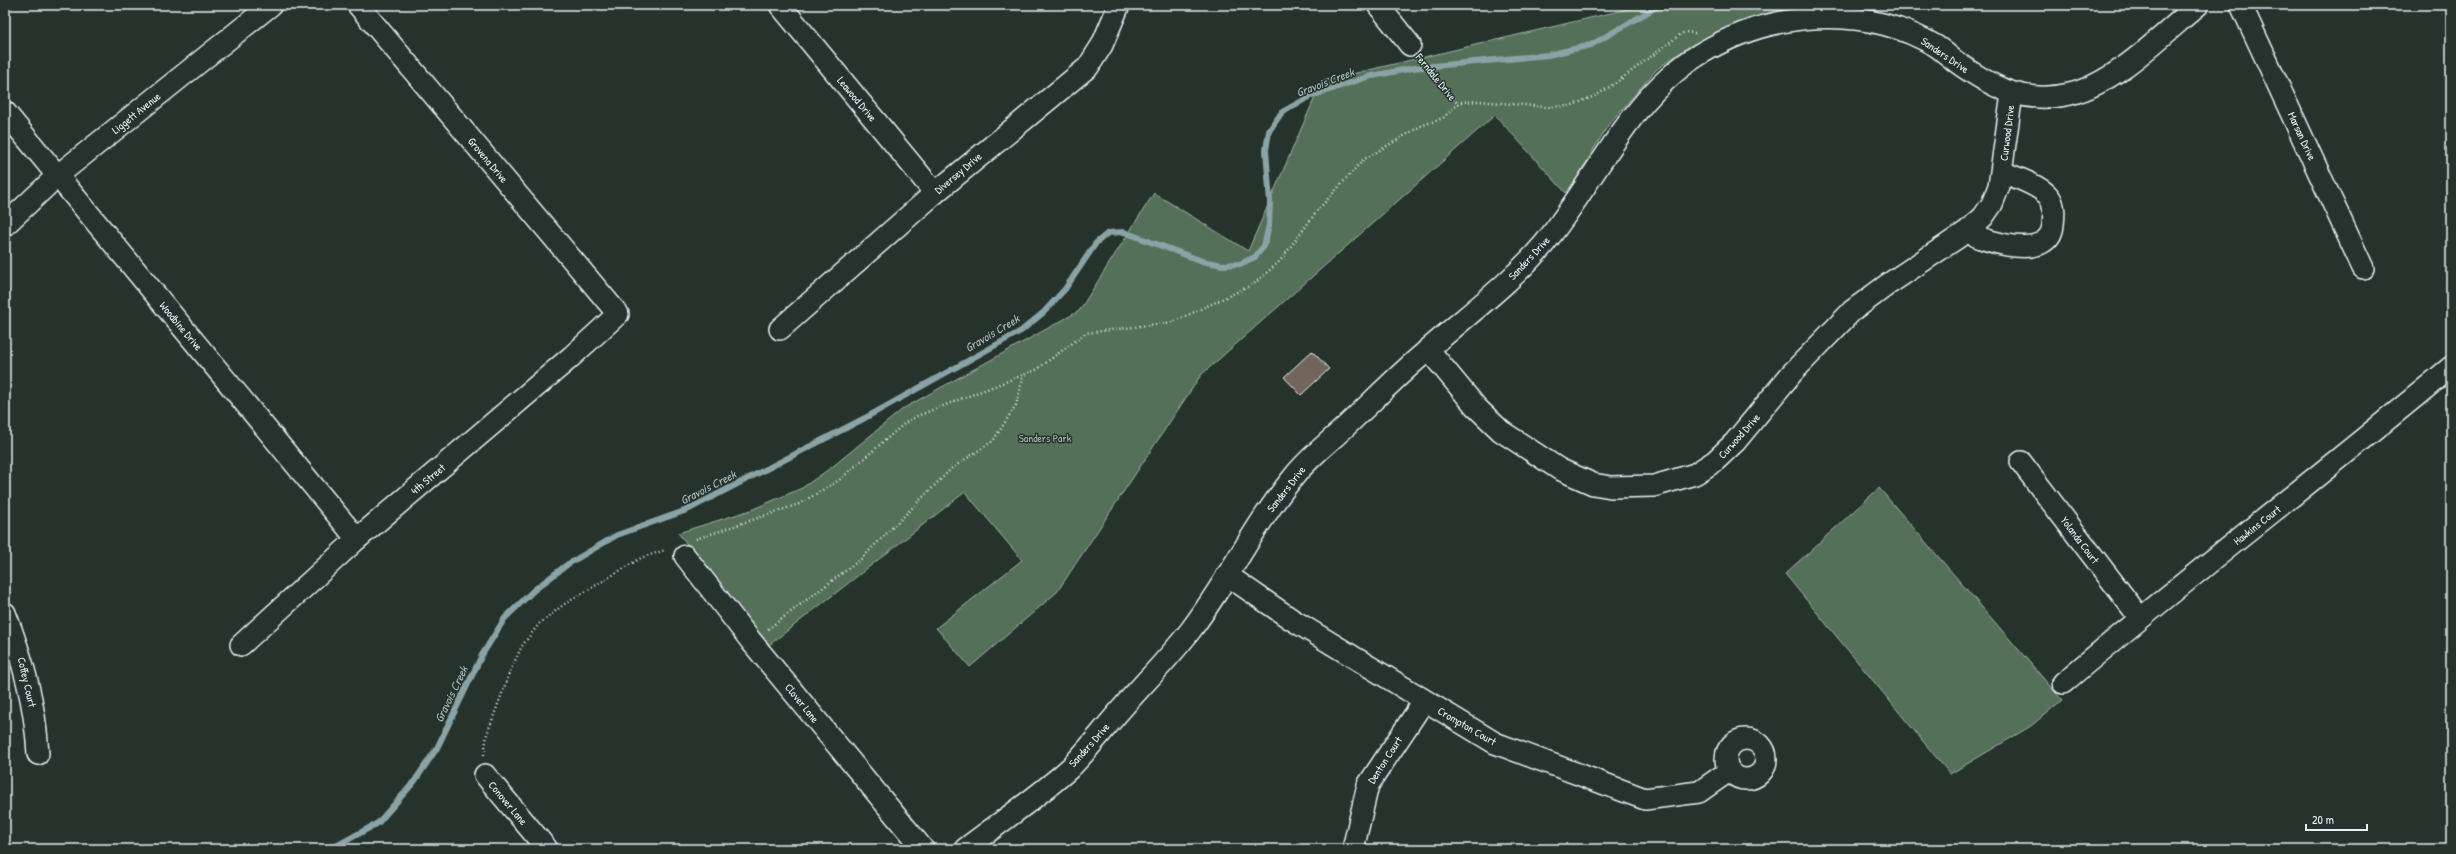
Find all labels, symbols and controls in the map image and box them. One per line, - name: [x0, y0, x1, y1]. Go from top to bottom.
- street label: Sanders Drive: [1918, 34, 1972, 76]
- street label: Ferndale Drive: [1412, 50, 1460, 104]
- water label: Gravois Creek: [1294, 63, 1357, 101]
- street label: Leawood Drive: [834, 74, 880, 125]
- street label: Liggett Avenue: [109, 89, 164, 137]
- street label: Curwood Drive: [1997, 104, 2017, 162]
- street label: Marsan Drive: [2285, 110, 2320, 163]
- street label: Grovena Drive: [465, 134, 512, 186]
- street label: Diversey Drive: [932, 149, 985, 197]
- street label: Sanders Drive: [1505, 233, 1553, 283]
- street label: Woodbine Drive: [157, 299, 206, 354]
- water label: Gravois Creek: [962, 310, 1023, 356]
- street label: Curwood Drive: [1715, 410, 1763, 462]
- park label: Sanders Park: [1019, 431, 1072, 445]
- street label: 4th Street: [408, 460, 448, 497]
- street label: Sanders Drive: [1264, 463, 1309, 515]
- water label: Gravois Creek: [677, 465, 740, 508]
- street label: Hawkins Court: [2231, 502, 2284, 548]
- street label: Yolanda Court: [2058, 514, 2102, 567]
- street label: Coffey Court: [14, 656, 40, 708]
- water label: Gravois Creek: [430, 662, 472, 725]
- street label: Clover Lane: [782, 680, 823, 726]
- street label: Crompton Court: [1435, 704, 1499, 749]
- street label: Sanders Drive: [1065, 720, 1113, 770]
- street label: Denton Court: [1365, 734, 1405, 786]
- street label: Conover Lane: [486, 778, 531, 828]
- scale bar: [2306, 806, 2367, 832]
- text: 20 m: [2312, 811, 2334, 828]

